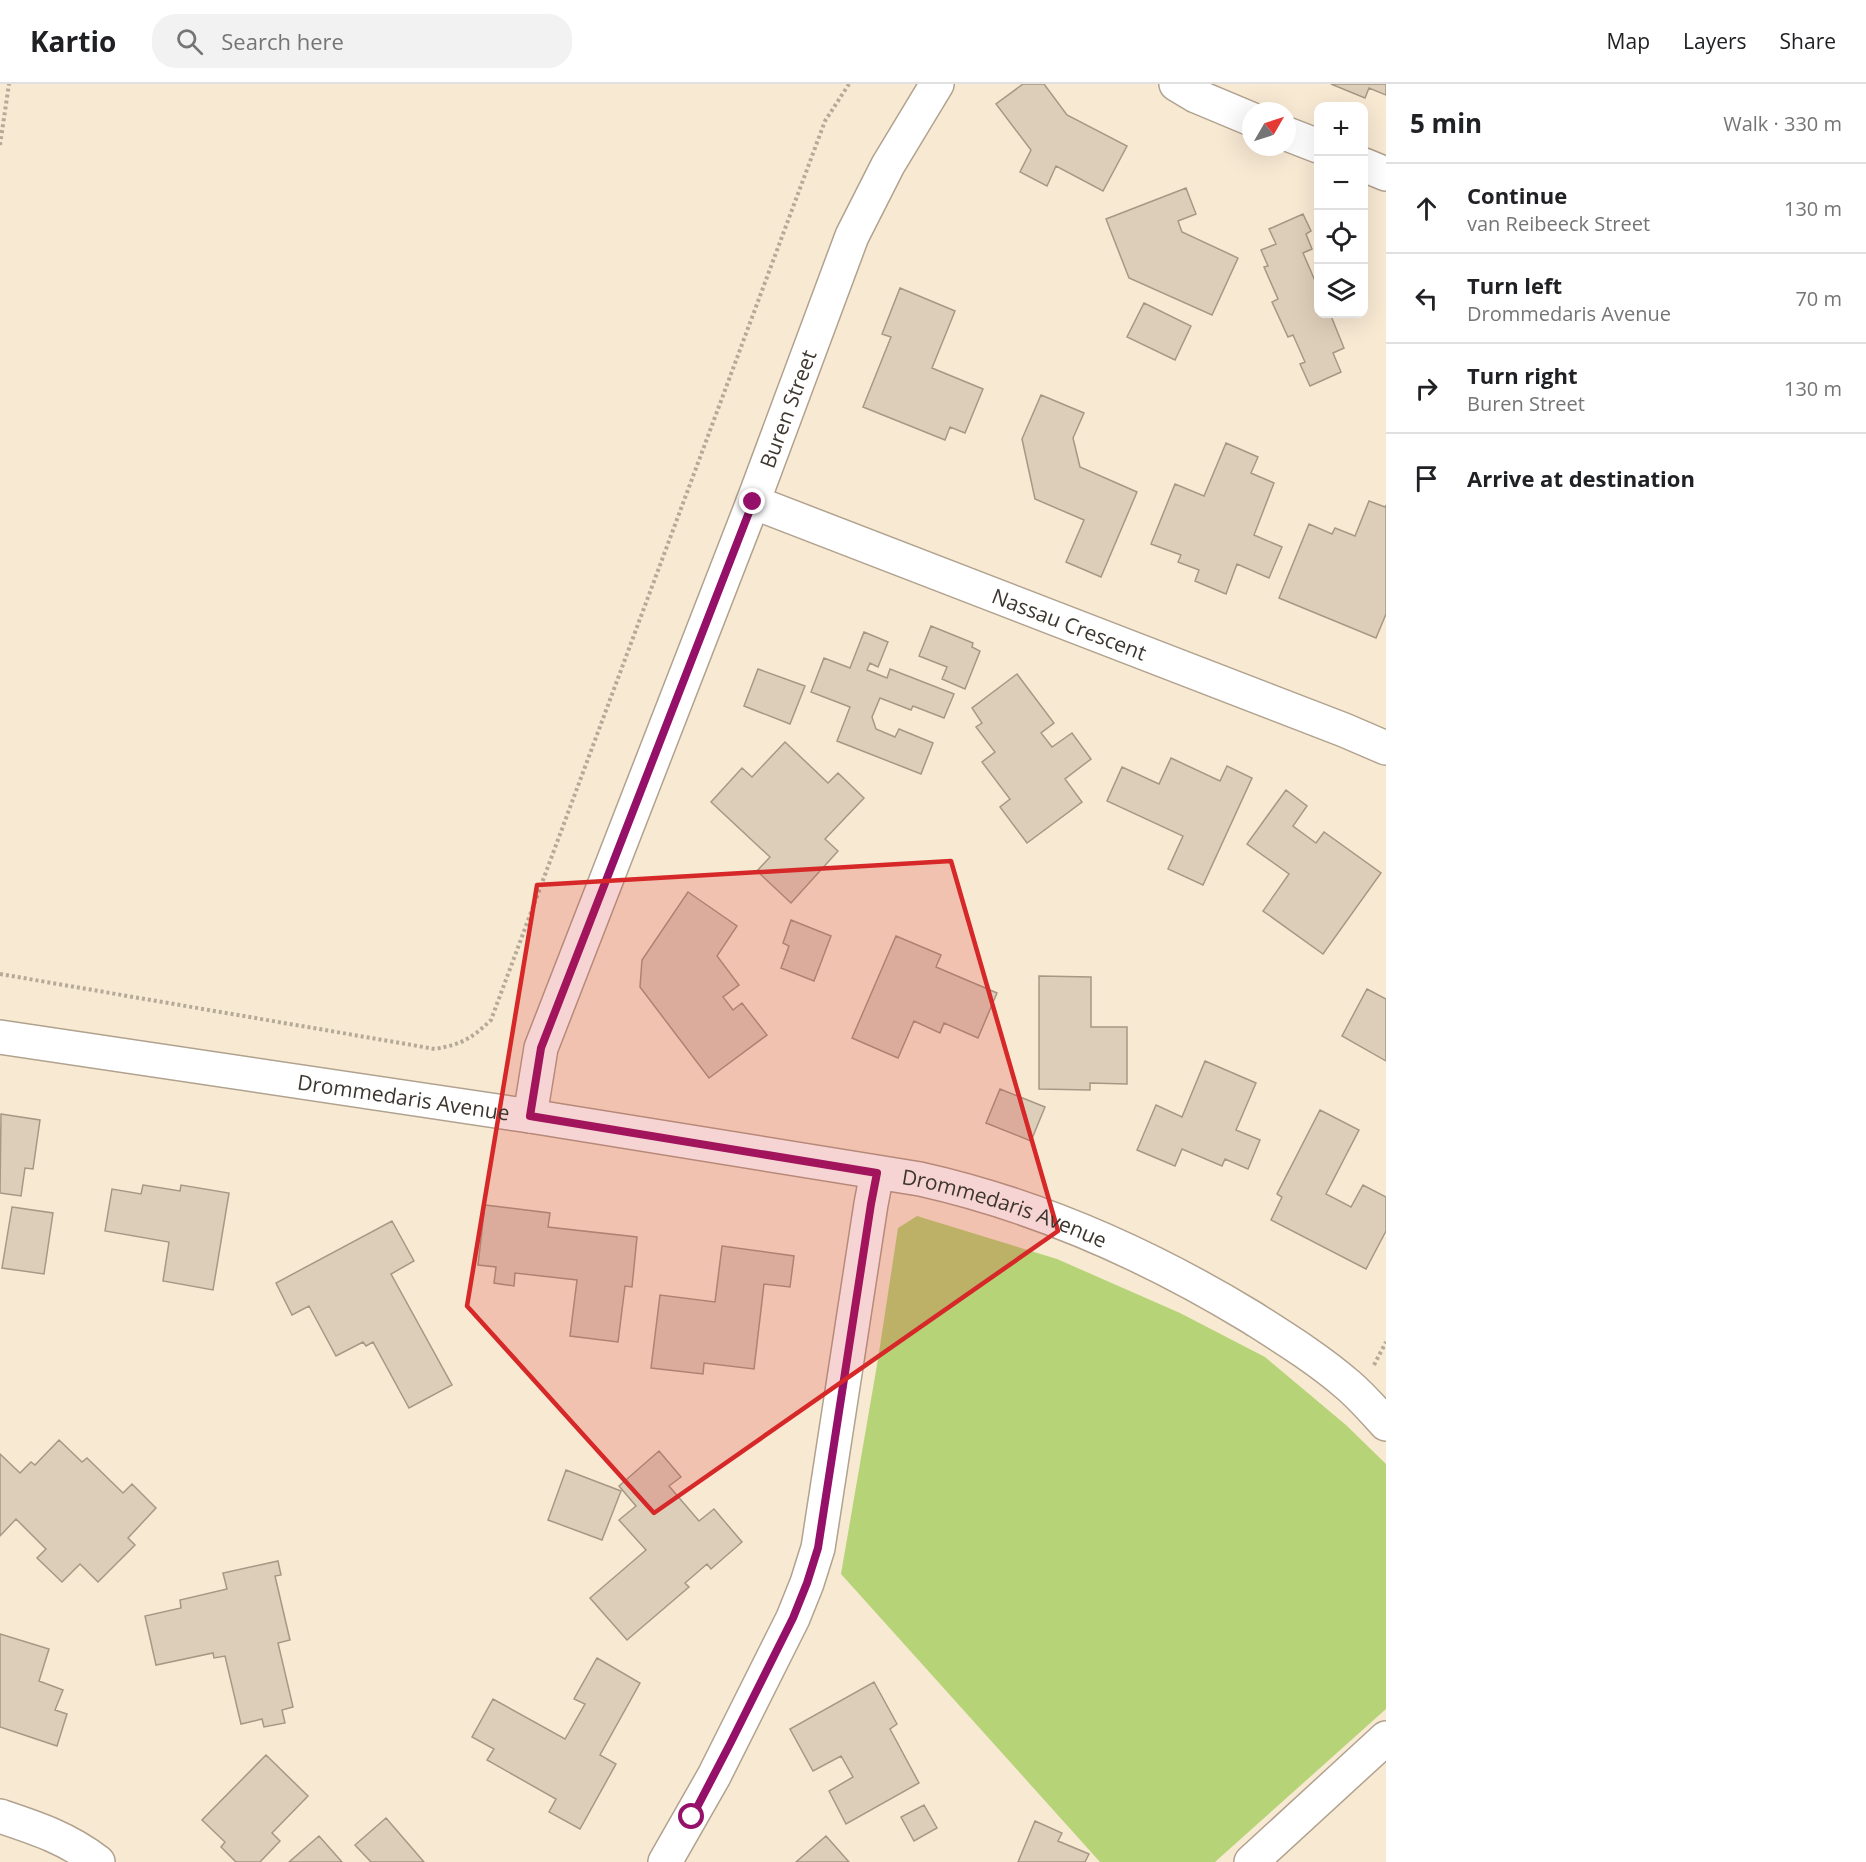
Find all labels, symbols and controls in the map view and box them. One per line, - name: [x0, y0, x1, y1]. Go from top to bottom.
- search box: [152, 14, 572, 68]
- text: Kartio: [30, 22, 116, 60]
- icon: search: [173, 25, 206, 58]
- text: Search here: [221, 26, 344, 56]
- text: Map: [1607, 27, 1650, 55]
- text: Layers: [1683, 27, 1747, 55]
- text: Share: [1780, 27, 1836, 55]
- north arrow: [1242, 102, 1296, 156]
- map controls: [1314, 102, 1368, 318]
- button: +: [1314, 102, 1368, 156]
- text: 5 min: [1410, 105, 1482, 141]
- text: Walk · 330 m: [1723, 110, 1842, 137]
- button: −: [1314, 156, 1368, 210]
- text: Continue: [1467, 180, 1567, 210]
- icon: ahead: [1410, 192, 1443, 225]
- text: 130 m: [1784, 195, 1842, 222]
- button: locate: [1314, 210, 1368, 264]
- text: van Reibeeck Street: [1467, 210, 1650, 237]
- button: layers: [1314, 264, 1368, 318]
- text: Turn left: [1467, 270, 1562, 300]
- icon: left: [1410, 282, 1443, 315]
- text: 70 m: [1795, 285, 1842, 312]
- text: Drommedaris Avenue: [1467, 300, 1671, 327]
- street label: Buren Street: [753, 346, 822, 472]
- text: Turn right: [1467, 360, 1578, 390]
- icon: right: [1410, 372, 1443, 405]
- text: 130 m: [1784, 375, 1842, 402]
- text: Buren Street: [1467, 390, 1585, 417]
- icon: arrive: [1410, 462, 1443, 495]
- text: Arrive at destination: [1467, 463, 1695, 493]
- route end: [739, 488, 765, 514]
- street label: Nassau Crescent: [988, 582, 1151, 666]
- street label: Drommedaris Avenue: [296, 1068, 512, 1127]
- street label: Drommedaris Avenue: [900, 1162, 1111, 1254]
- route start: [678, 1803, 704, 1829]

